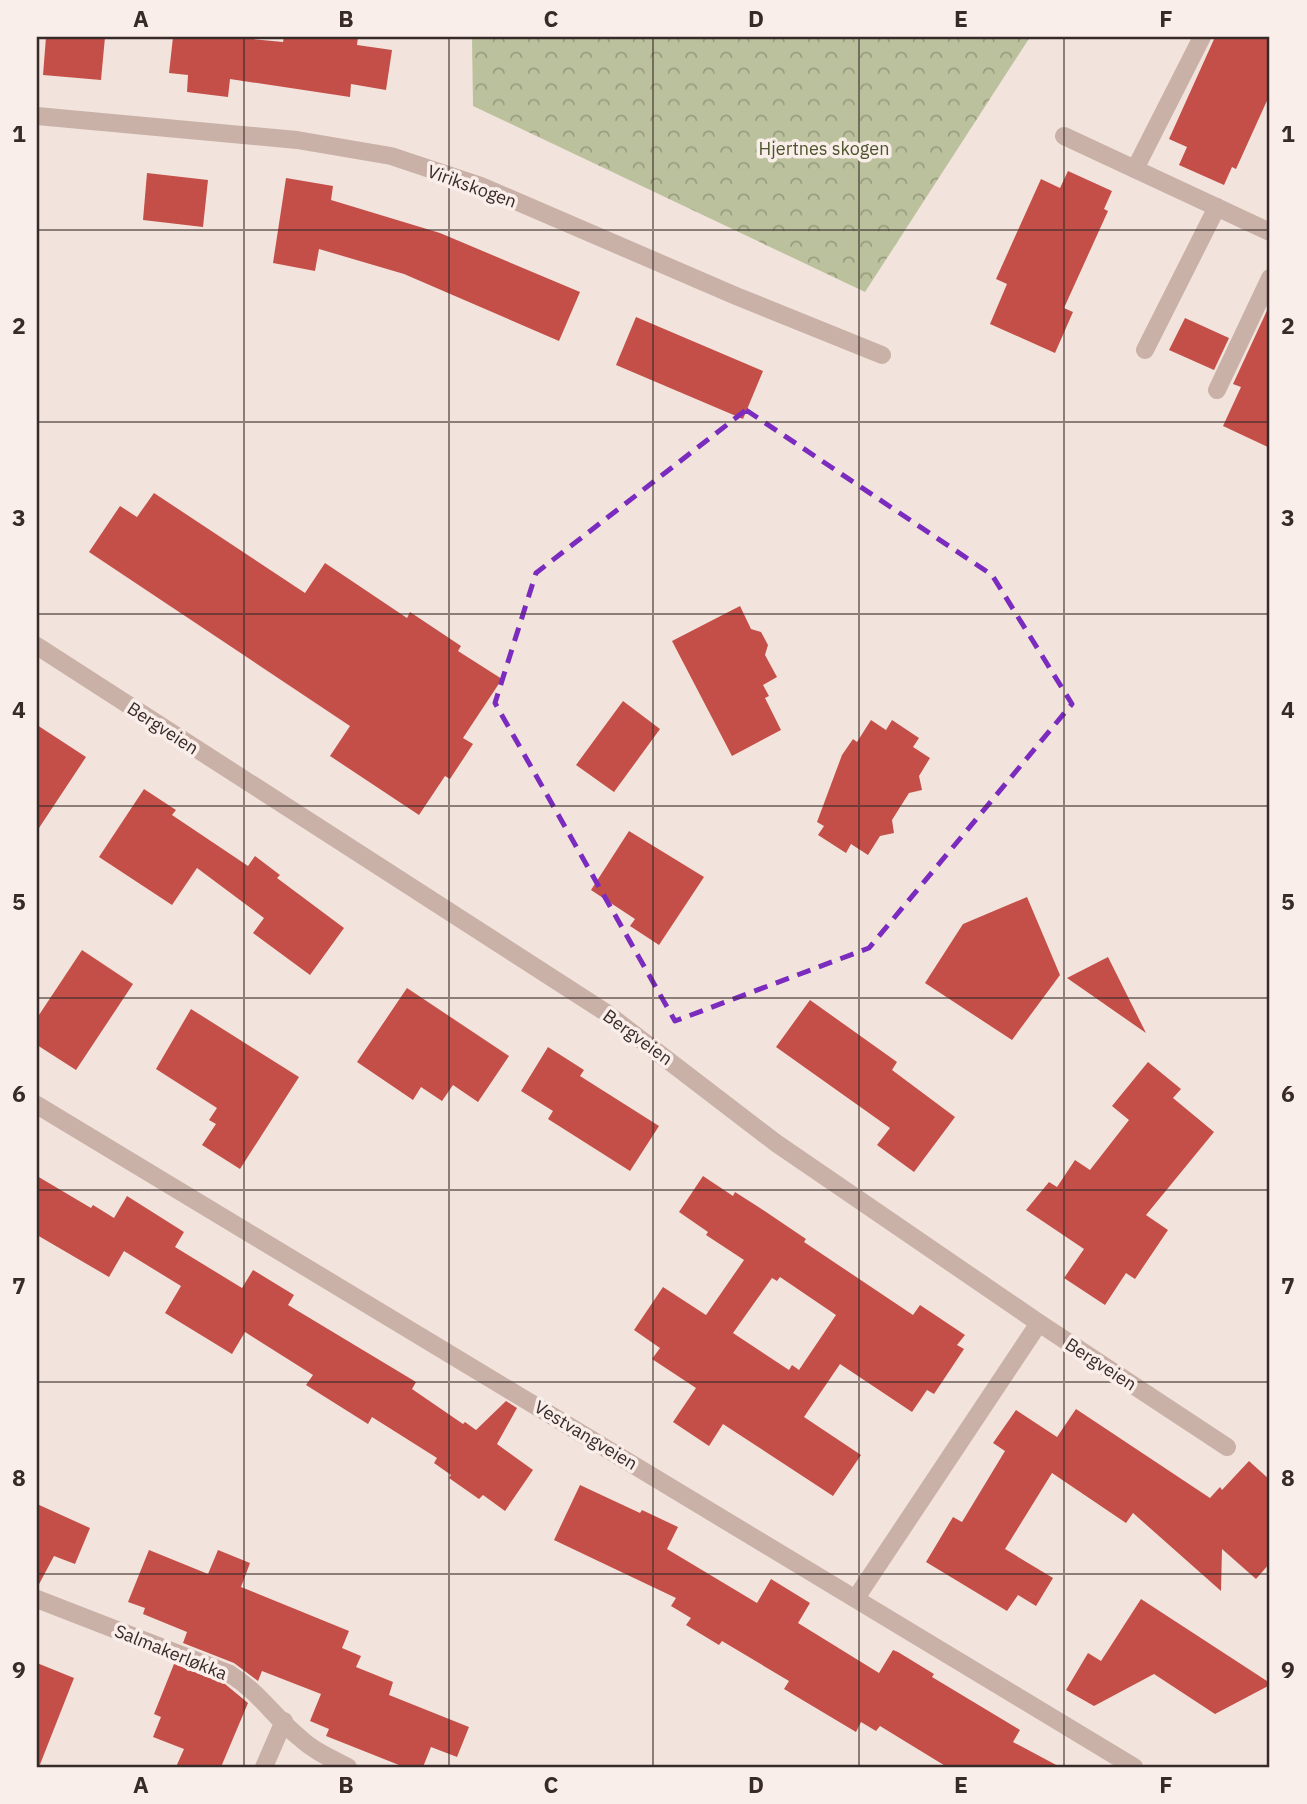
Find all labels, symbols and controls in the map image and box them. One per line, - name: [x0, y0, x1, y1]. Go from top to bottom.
- text: A: [133, 3, 149, 33]
- text: B: [338, 3, 354, 33]
- text: C: [544, 3, 559, 33]
- text: D: [748, 3, 764, 33]
- text: E: [954, 3, 968, 33]
- text: F: [1159, 3, 1173, 33]
- text: 1: [12, 118, 26, 148]
- text: 1: [1281, 118, 1295, 148]
- park label: Hjertnes skogen: [759, 137, 889, 160]
- street label: Virikskogen: [424, 159, 520, 213]
- text: 2: [12, 310, 26, 340]
- text: 2: [1281, 310, 1295, 340]
- text: 3: [12, 502, 26, 532]
- text: 3: [1281, 502, 1295, 532]
- text: 4: [12, 694, 26, 724]
- text: 4: [1281, 694, 1295, 724]
- street label: Bergveien: [123, 696, 203, 760]
- text: 5: [12, 886, 26, 916]
- text: 5: [1281, 886, 1295, 916]
- street label: Bergveien: [599, 1004, 677, 1070]
- text: 6: [12, 1078, 26, 1108]
- text: 6: [1281, 1078, 1295, 1108]
- text: 7: [12, 1270, 26, 1300]
- text: 7: [1281, 1270, 1295, 1300]
- street label: Bergveien: [1061, 1332, 1141, 1396]
- street label: Vestvangveien: [530, 1395, 642, 1475]
- text: 8: [12, 1462, 26, 1492]
- text: 8: [1281, 1462, 1295, 1492]
- street label: Salmakerløkka: [111, 1619, 231, 1685]
- text: 9: [12, 1654, 26, 1684]
- text: 9: [1281, 1654, 1295, 1684]
- text: A: [133, 1769, 149, 1799]
- text: B: [338, 1769, 354, 1799]
- text: C: [544, 1769, 559, 1799]
- text: D: [748, 1769, 764, 1799]
- text: E: [954, 1769, 968, 1799]
- text: F: [1159, 1769, 1173, 1799]

